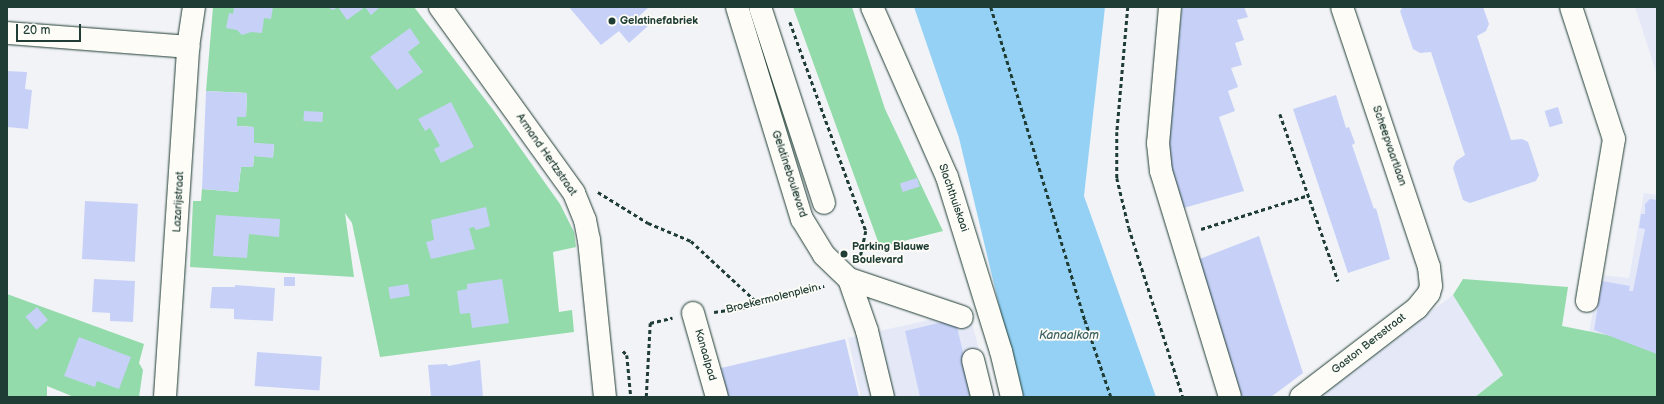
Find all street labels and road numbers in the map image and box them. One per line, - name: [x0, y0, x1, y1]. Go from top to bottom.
- street label: Scheepvaartlaan: [1369, 104, 1409, 188]
- street label: Armand Hertzstraat: [513, 111, 579, 199]
- street label: Gelatineboulevard: [769, 129, 809, 219]
- street label: Slachthuiskaai: [935, 162, 971, 234]
- street label: Lazarijstraat: [171, 171, 187, 233]
- street label: Broekermolenplein: [725, 281, 819, 317]
- street label: Gaston Bersstraat: [1329, 311, 1409, 377]
- street label: Kanaalpad: [691, 328, 719, 382]

